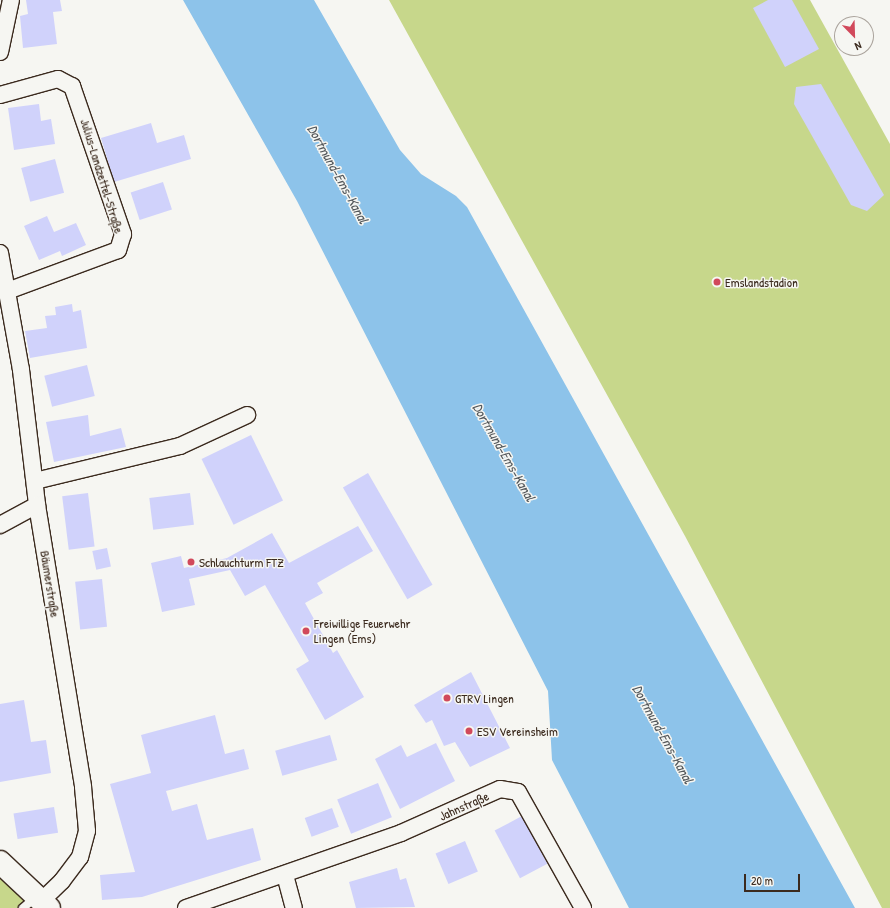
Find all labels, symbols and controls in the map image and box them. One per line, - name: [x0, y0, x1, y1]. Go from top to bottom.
- north arrow: [834, 16, 874, 56]
- text: N: [853, 39, 864, 54]
- street label: Julius-Landzettel-Straße: [77, 117, 127, 235]
- water label: Dortmund-Ems-Kanal: [304, 122, 372, 226]
- place label: Emslandstadion: [725, 274, 798, 290]
- marker: Emslandstadion: [712, 277, 722, 287]
- water label: Dortmund-Ems-Kanal: [469, 400, 539, 504]
- street label: Bäumerstraße: [37, 549, 63, 619]
- place label: Schlauchturm FTZ: [199, 554, 284, 570]
- marker: Schlauchturm FTZ: [186, 557, 196, 567]
- place label: Freiwillige Feuerwehr Lingen (Ems): [314, 616, 410, 647]
- marker: Freiwillige Feuerwehr Lingen (Ems): [301, 626, 311, 636]
- water label: Dortmund-Ems-Kanal: [629, 682, 697, 786]
- place label: GTRV Lingen: [455, 690, 514, 706]
- marker: GTRV Lingen: [442, 693, 452, 703]
- place label: ESV Vereinsheim: [477, 723, 558, 739]
- marker: ESV Vereinsheim: [464, 726, 474, 736]
- street label: Jahnstraße: [437, 788, 491, 824]
- scale bar: [746, 866, 802, 892]
- text: 20 m: [751, 872, 773, 889]

